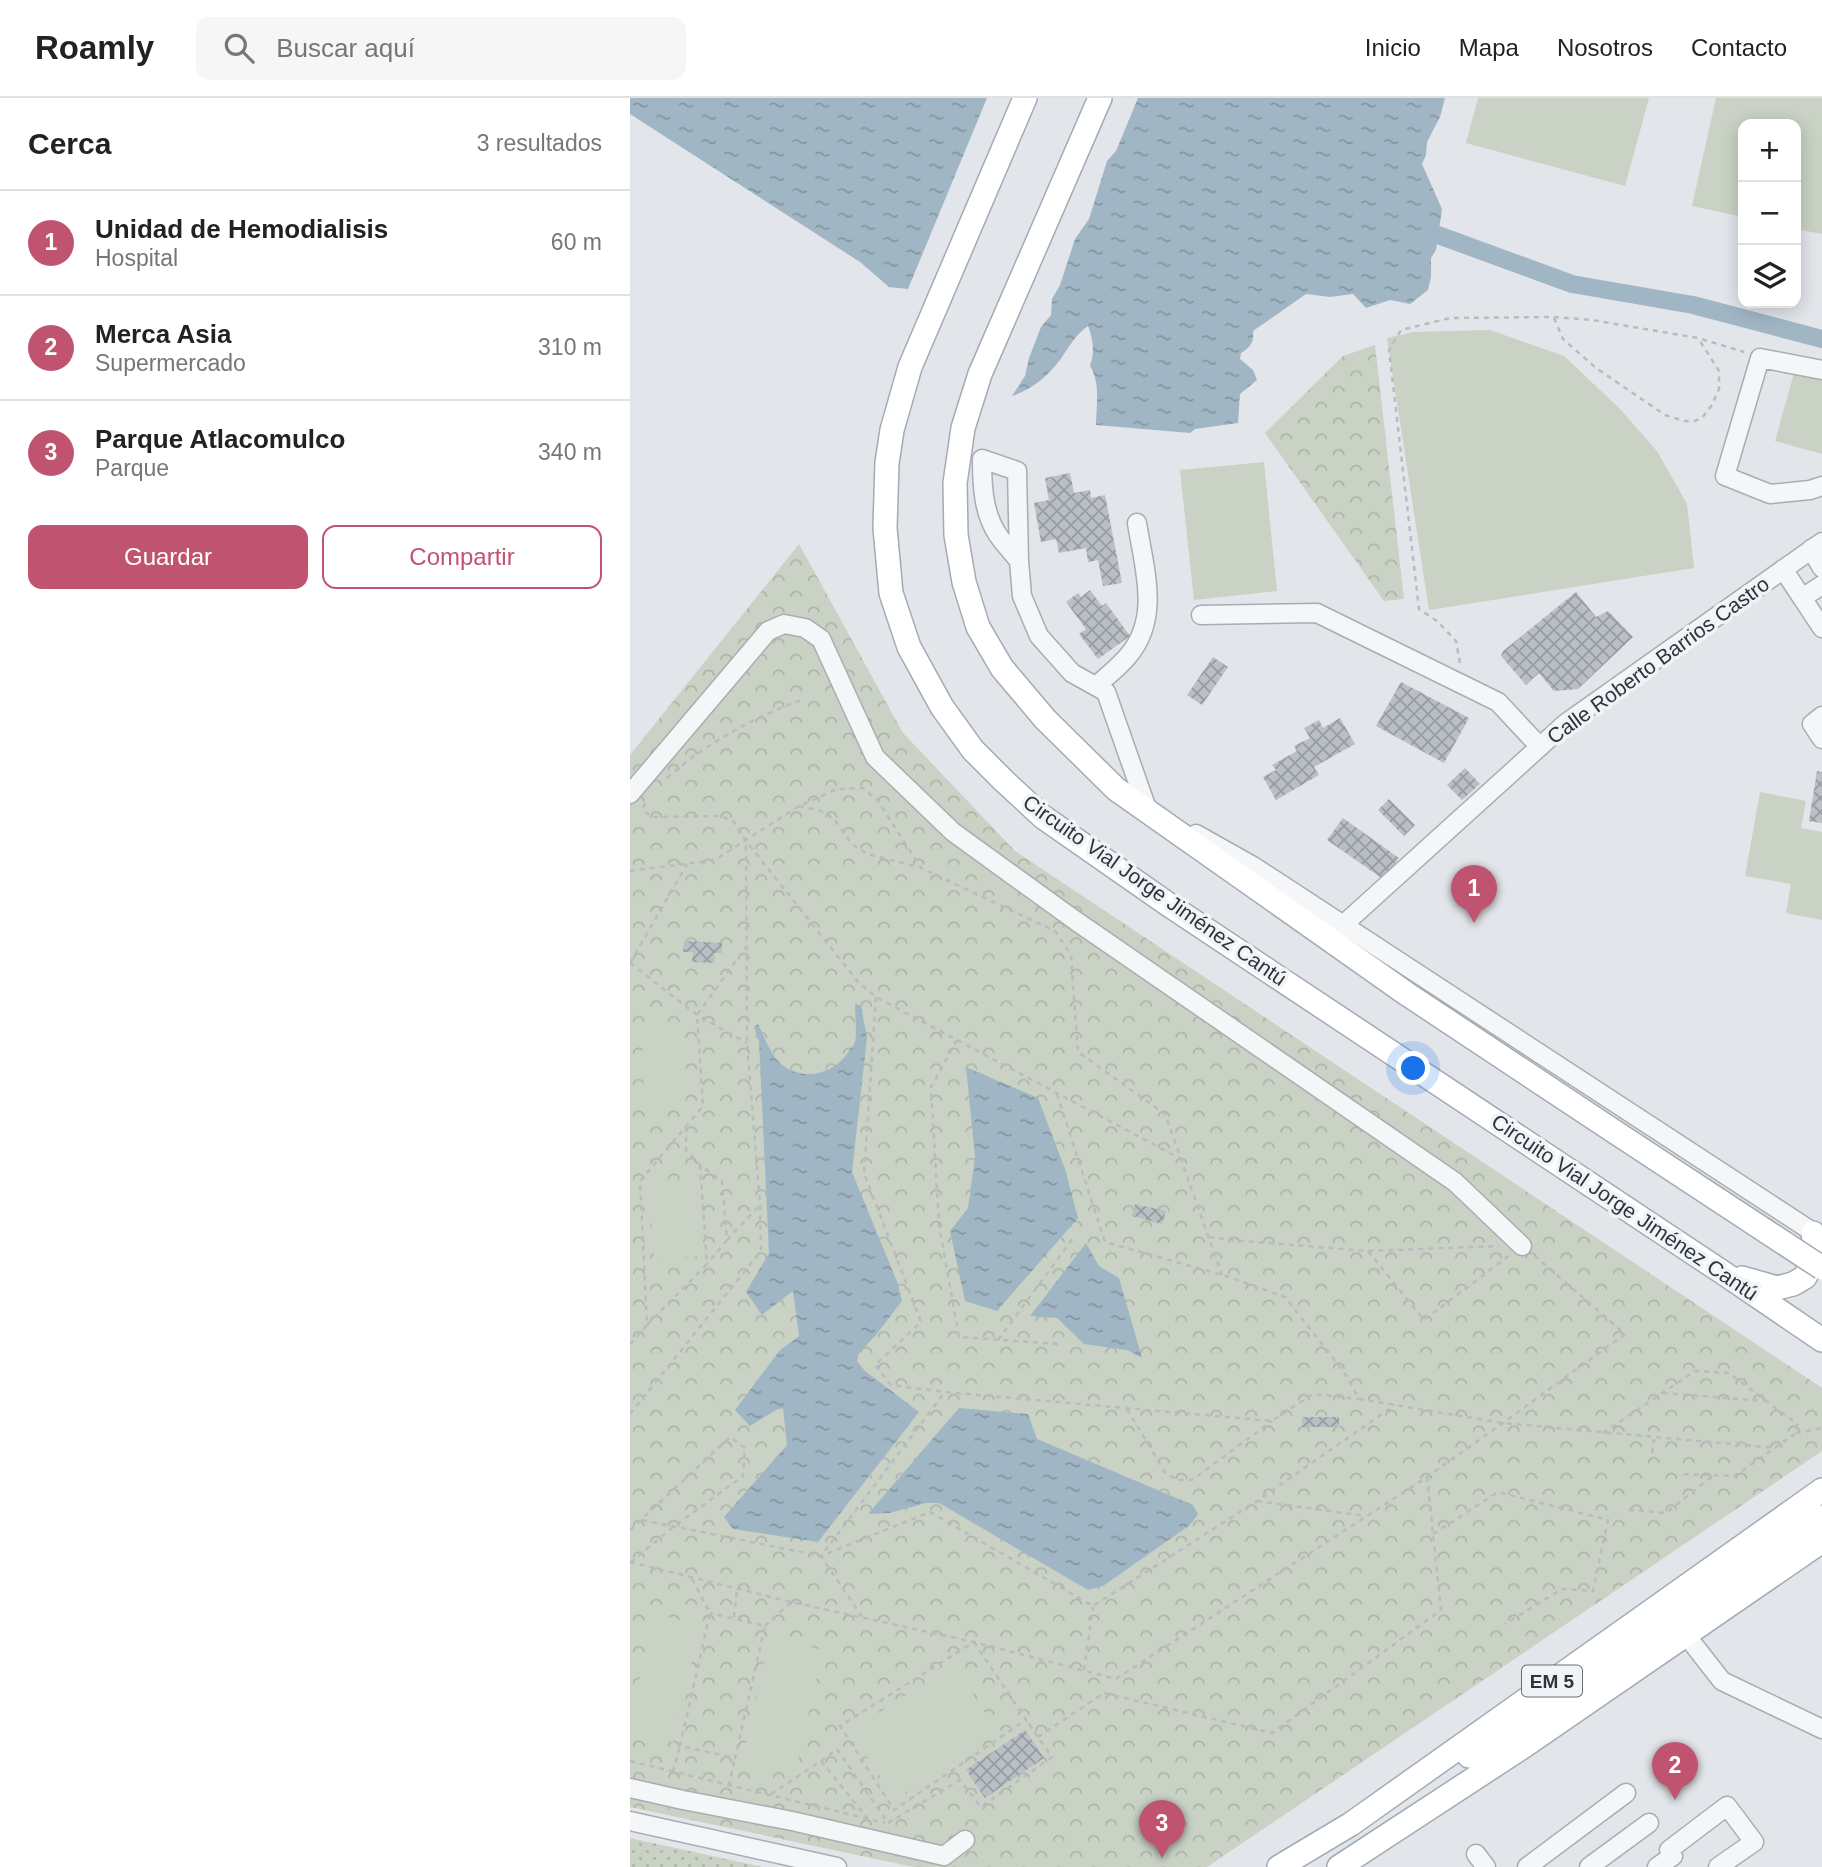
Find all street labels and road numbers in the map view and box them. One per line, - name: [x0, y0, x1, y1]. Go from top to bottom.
- street label: Calle Roberto Barrios Castro: [1543, 572, 1773, 748]
- street label: Circuito Vial Jorge Jiménez Cantú: [1019, 790, 1291, 990]
- street label: Circuito Vial Jorge Jiménez Cantú: [1488, 1109, 1762, 1305]
- road number: EM 5: [1522, 1666, 1582, 1696]

